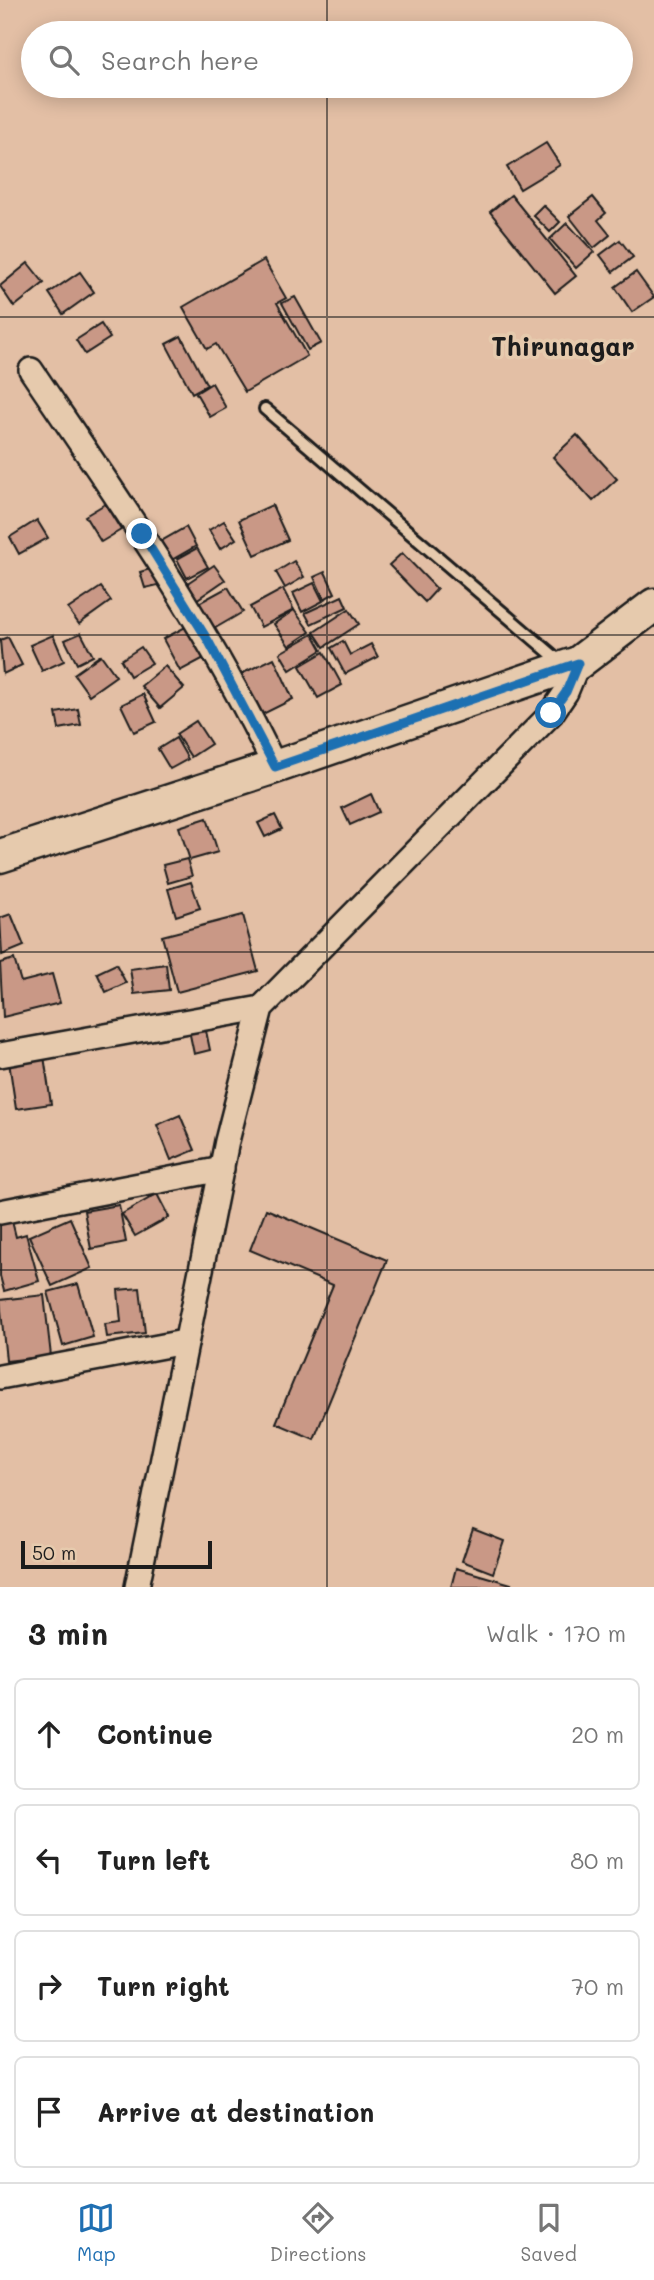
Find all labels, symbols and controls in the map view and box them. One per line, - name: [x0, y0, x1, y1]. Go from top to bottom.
- search box: [21, 21, 633, 98]
- icon: search: [45, 41, 83, 79]
- text: Search here: [101, 43, 259, 77]
- district label: Thirunagar: [491, 329, 635, 363]
- route end: [126, 518, 157, 549]
- route start: [535, 697, 566, 728]
- scale bar: [21, 1538, 212, 1570]
- text: 50 m: [32, 1540, 76, 1565]
- text: 3 min: [28, 1613, 108, 1653]
- text: Walk · 170 m: [486, 1618, 626, 1648]
- icon: ahead: [30, 1715, 68, 1753]
- text: Continue: [97, 1717, 213, 1751]
- text: 20 m: [571, 1719, 624, 1749]
- icon: left: [30, 1841, 68, 1879]
- text: Turn left: [97, 1843, 210, 1877]
- text: 80 m: [570, 1845, 624, 1875]
- icon: right: [30, 1967, 68, 2005]
- text: Turn right: [97, 1969, 230, 2003]
- text: 70 m: [571, 1971, 624, 2001]
- icon: arrive: [30, 2093, 68, 2131]
- text: Arrive at destination: [97, 2095, 374, 2129]
- tab: Map: [77, 2199, 116, 2266]
- tab: Directions: [270, 2199, 366, 2266]
- tab: Saved: [521, 2199, 577, 2266]

